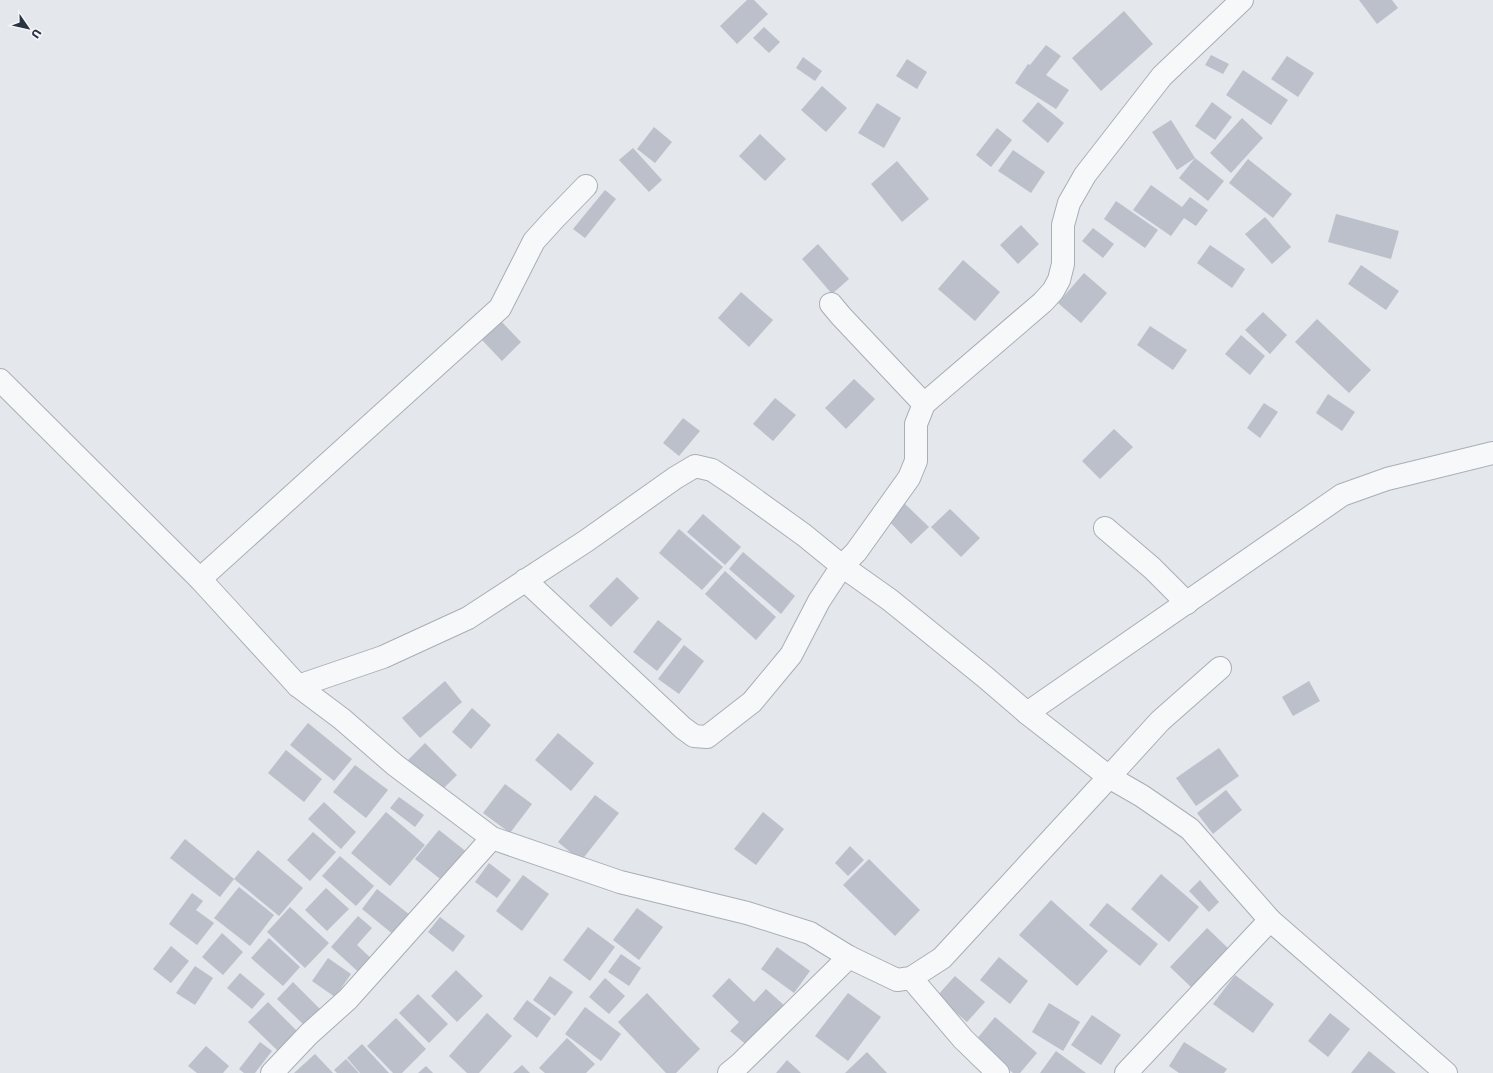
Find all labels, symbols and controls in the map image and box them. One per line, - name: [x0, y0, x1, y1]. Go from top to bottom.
- north arrow: [8, 8, 48, 48]
- text: U: [28, 26, 44, 41]

